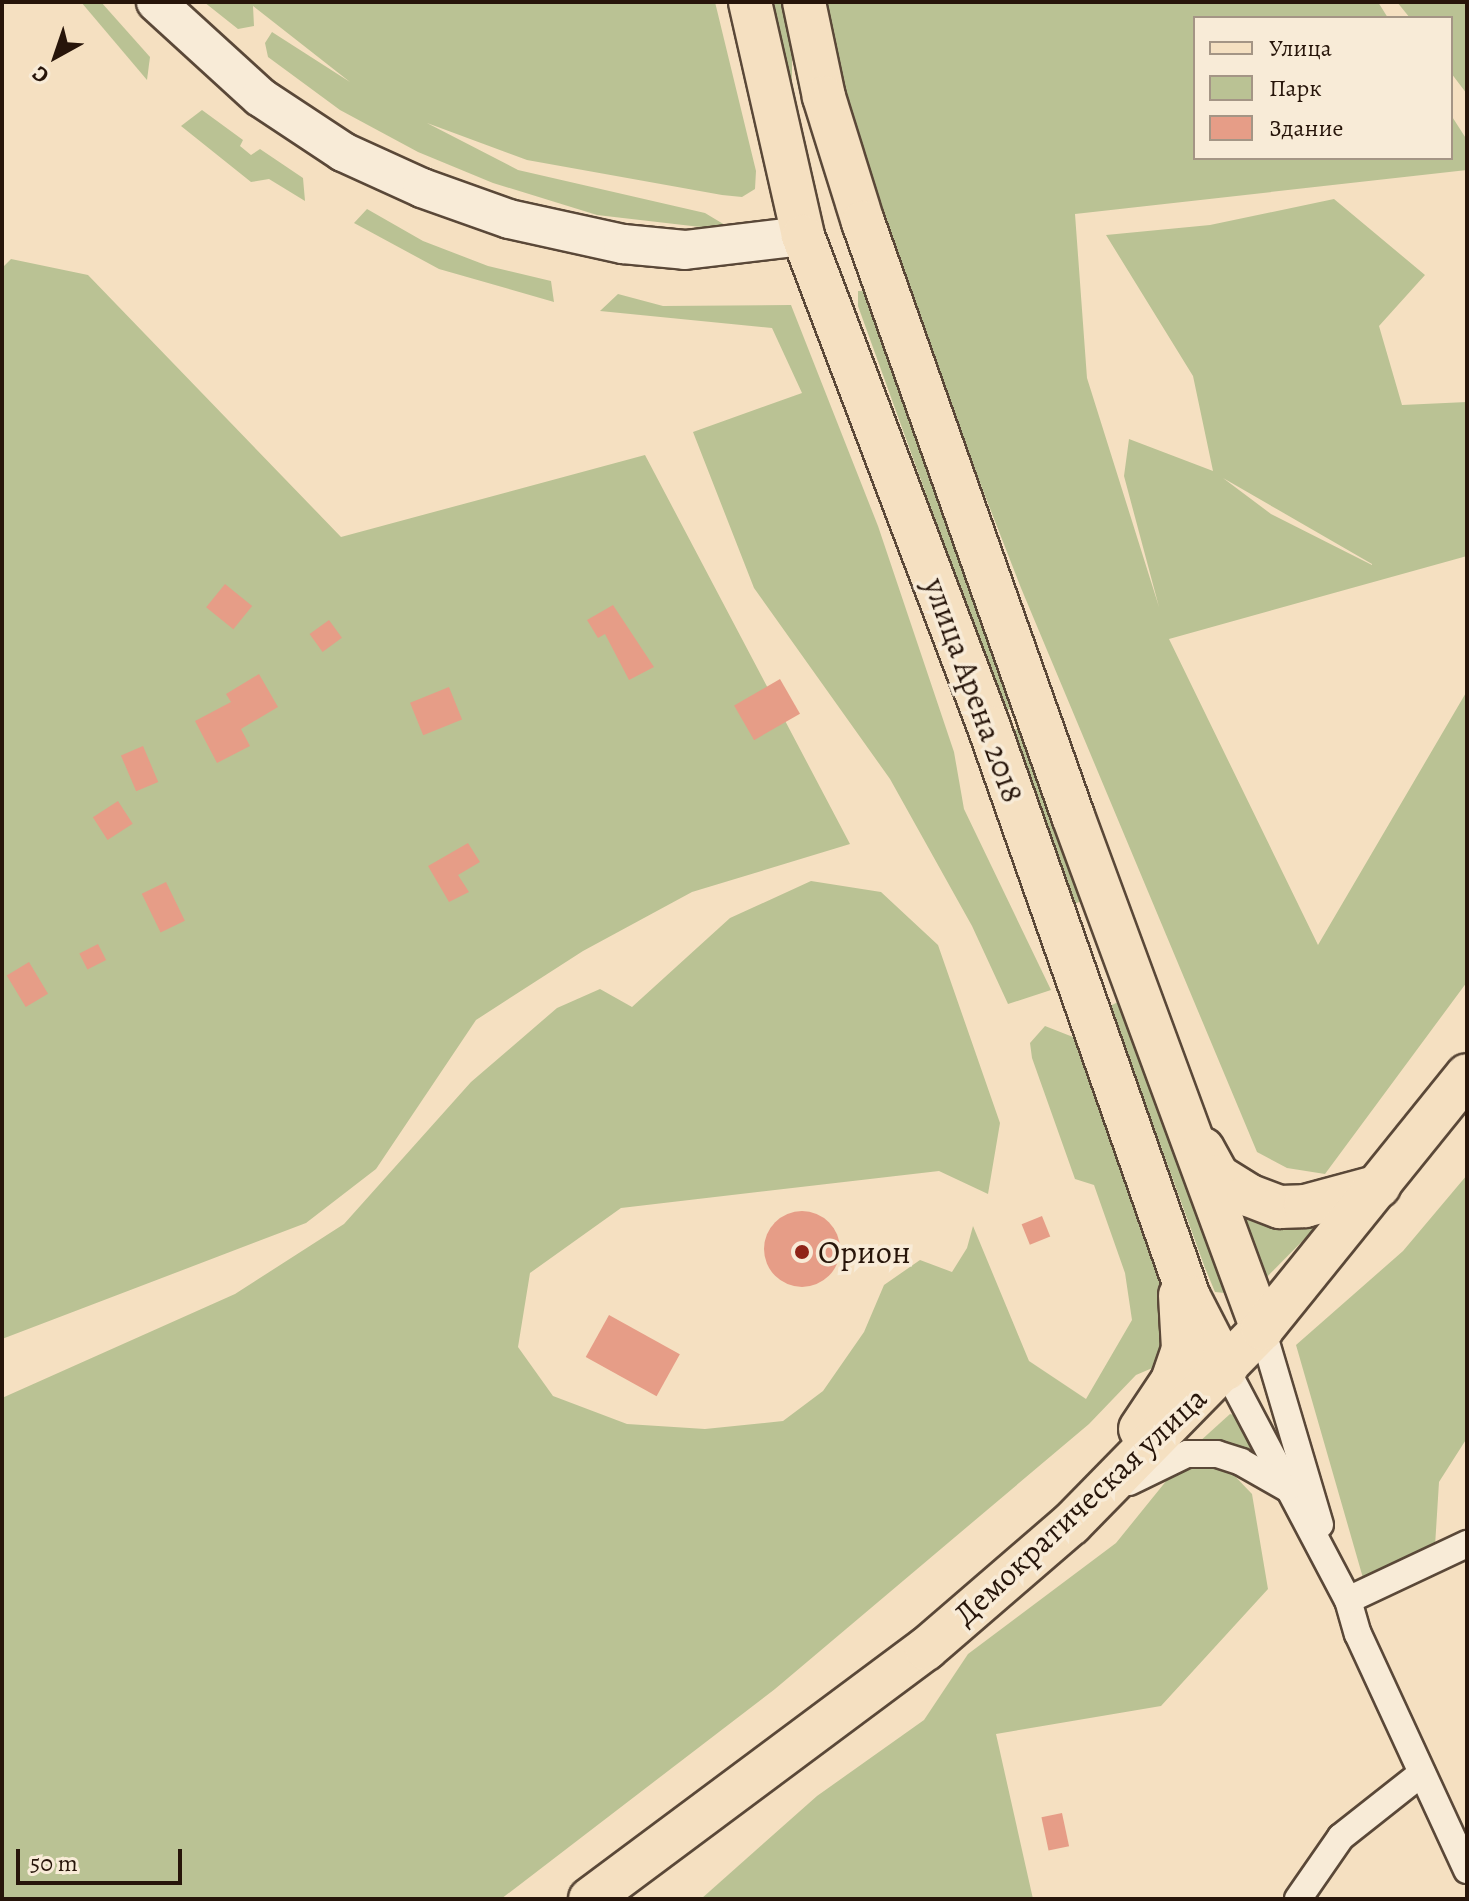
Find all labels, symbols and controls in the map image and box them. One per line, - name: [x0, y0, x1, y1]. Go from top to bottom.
- north arrow: [16, 16, 96, 96]
- legend: [1193, 16, 1453, 160]
- text: Улица: [1269, 32, 1332, 64]
- text: С: [26, 59, 55, 90]
- text: Парк: [1269, 72, 1322, 104]
- text: Здание: [1269, 112, 1344, 144]
- street label: улица Арена 2018: [916, 573, 1032, 807]
- place label: Орион: [818, 1233, 911, 1271]
- marker: Орион: [793, 1243, 811, 1261]
- street label: Демократическая улица: [946, 1379, 1214, 1633]
- scale bar: [20, 1833, 186, 1883]
- text: 50 m: [30, 1847, 78, 1879]

